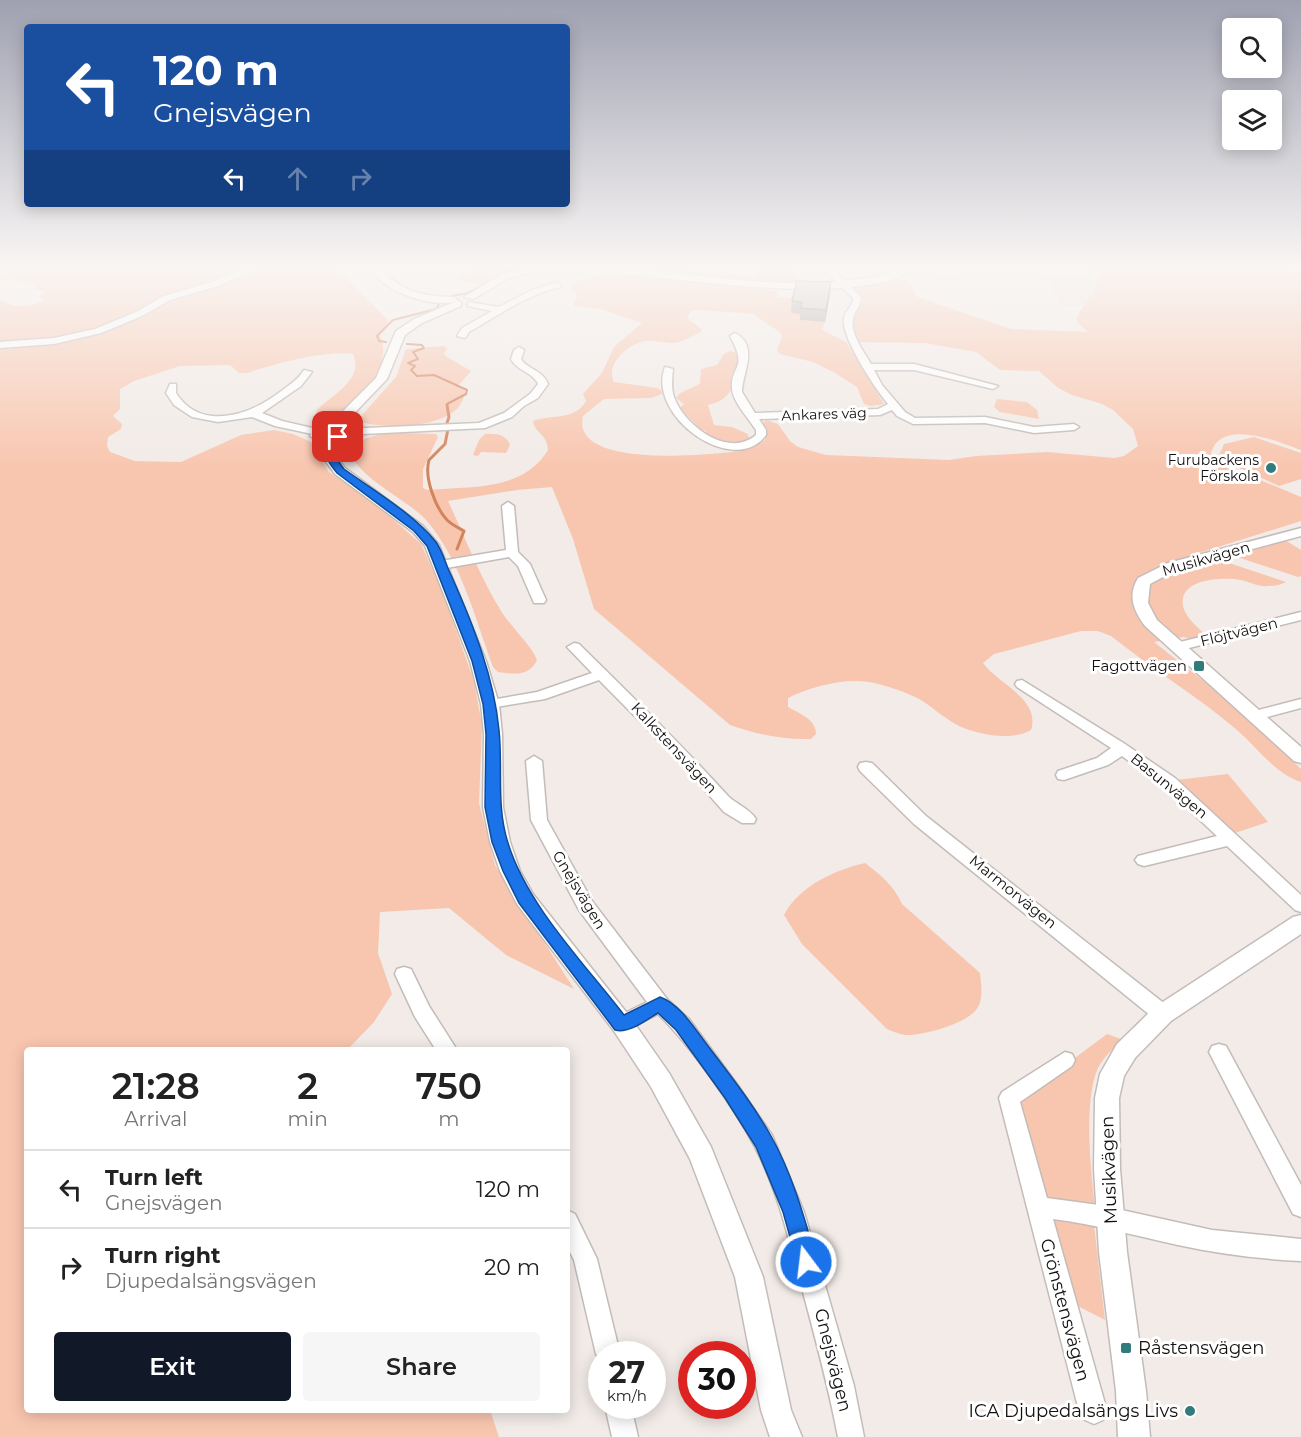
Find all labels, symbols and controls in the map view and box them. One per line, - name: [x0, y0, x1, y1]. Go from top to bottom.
- map controls: [1222, 18, 1282, 150]
- button: search: [1222, 18, 1282, 78]
- text: 120 m: [153, 44, 279, 96]
- icon: left: [54, 48, 132, 126]
- button: layers: [1222, 90, 1282, 150]
- text: Gnejsvägen: [153, 96, 312, 129]
- icon: left: [218, 162, 251, 195]
- icon: ahead: [281, 162, 314, 195]
- icon: right: [344, 162, 377, 195]
- street label: Ankares väg: [781, 404, 867, 424]
- pin: [312, 411, 363, 462]
- icon: arrive: [321, 420, 354, 453]
- place label: Furubackens Förskola: [1168, 451, 1259, 485]
- marker: Furubackens Förskola: [1264, 461, 1278, 475]
- street label: Musikvägen: [1160, 537, 1252, 580]
- street label: Flöjtvägen: [1198, 613, 1280, 650]
- place label: Fagottvägen: [1091, 656, 1187, 675]
- marker: Fagottvägen: [1192, 659, 1206, 673]
- street label: Kalkstensvägen: [627, 698, 721, 797]
- street label: Basunvägen: [1127, 749, 1212, 822]
- street label: Gnejsvägen: [549, 847, 610, 932]
- street label: Marmorvägen: [966, 851, 1061, 933]
- text: 21:28: [112, 1064, 200, 1108]
- text: 2: [297, 1064, 318, 1108]
- text: 750: [416, 1064, 482, 1108]
- text: Arrival: [124, 1107, 187, 1131]
- text: min: [288, 1107, 328, 1131]
- text: m: [438, 1107, 459, 1131]
- street label: Musikvägen: [1096, 1115, 1122, 1225]
- text: Turn left: [105, 1164, 203, 1191]
- icon: left: [54, 1173, 87, 1206]
- text: 120 m: [476, 1176, 540, 1203]
- text: Gnejsvägen: [105, 1191, 223, 1215]
- position arrow: [774, 1230, 838, 1294]
- street label: Grönstensvägen: [1035, 1236, 1095, 1384]
- text: Turn right: [105, 1242, 220, 1269]
- icon: right: [54, 1251, 87, 1284]
- text: 20 m: [484, 1254, 540, 1281]
- text: Djupedalsängsvägen: [105, 1269, 317, 1293]
- street label: Gnejsvägen: [810, 1306, 856, 1414]
- button: Exit: [54, 1332, 291, 1401]
- button: Share: [303, 1332, 540, 1401]
- place label: Råstensvägen: [1138, 1337, 1264, 1359]
- speed limit sign: 30: [678, 1341, 756, 1419]
- marker: Råstensvägen: [1119, 1341, 1133, 1355]
- text: 27: [609, 1354, 645, 1391]
- text: km/h: [607, 1386, 647, 1405]
- place label: ICA Djupedalsängs Livs: [969, 1400, 1178, 1422]
- marker: ICA Djupedalsängs Livs: [1183, 1404, 1197, 1418]

